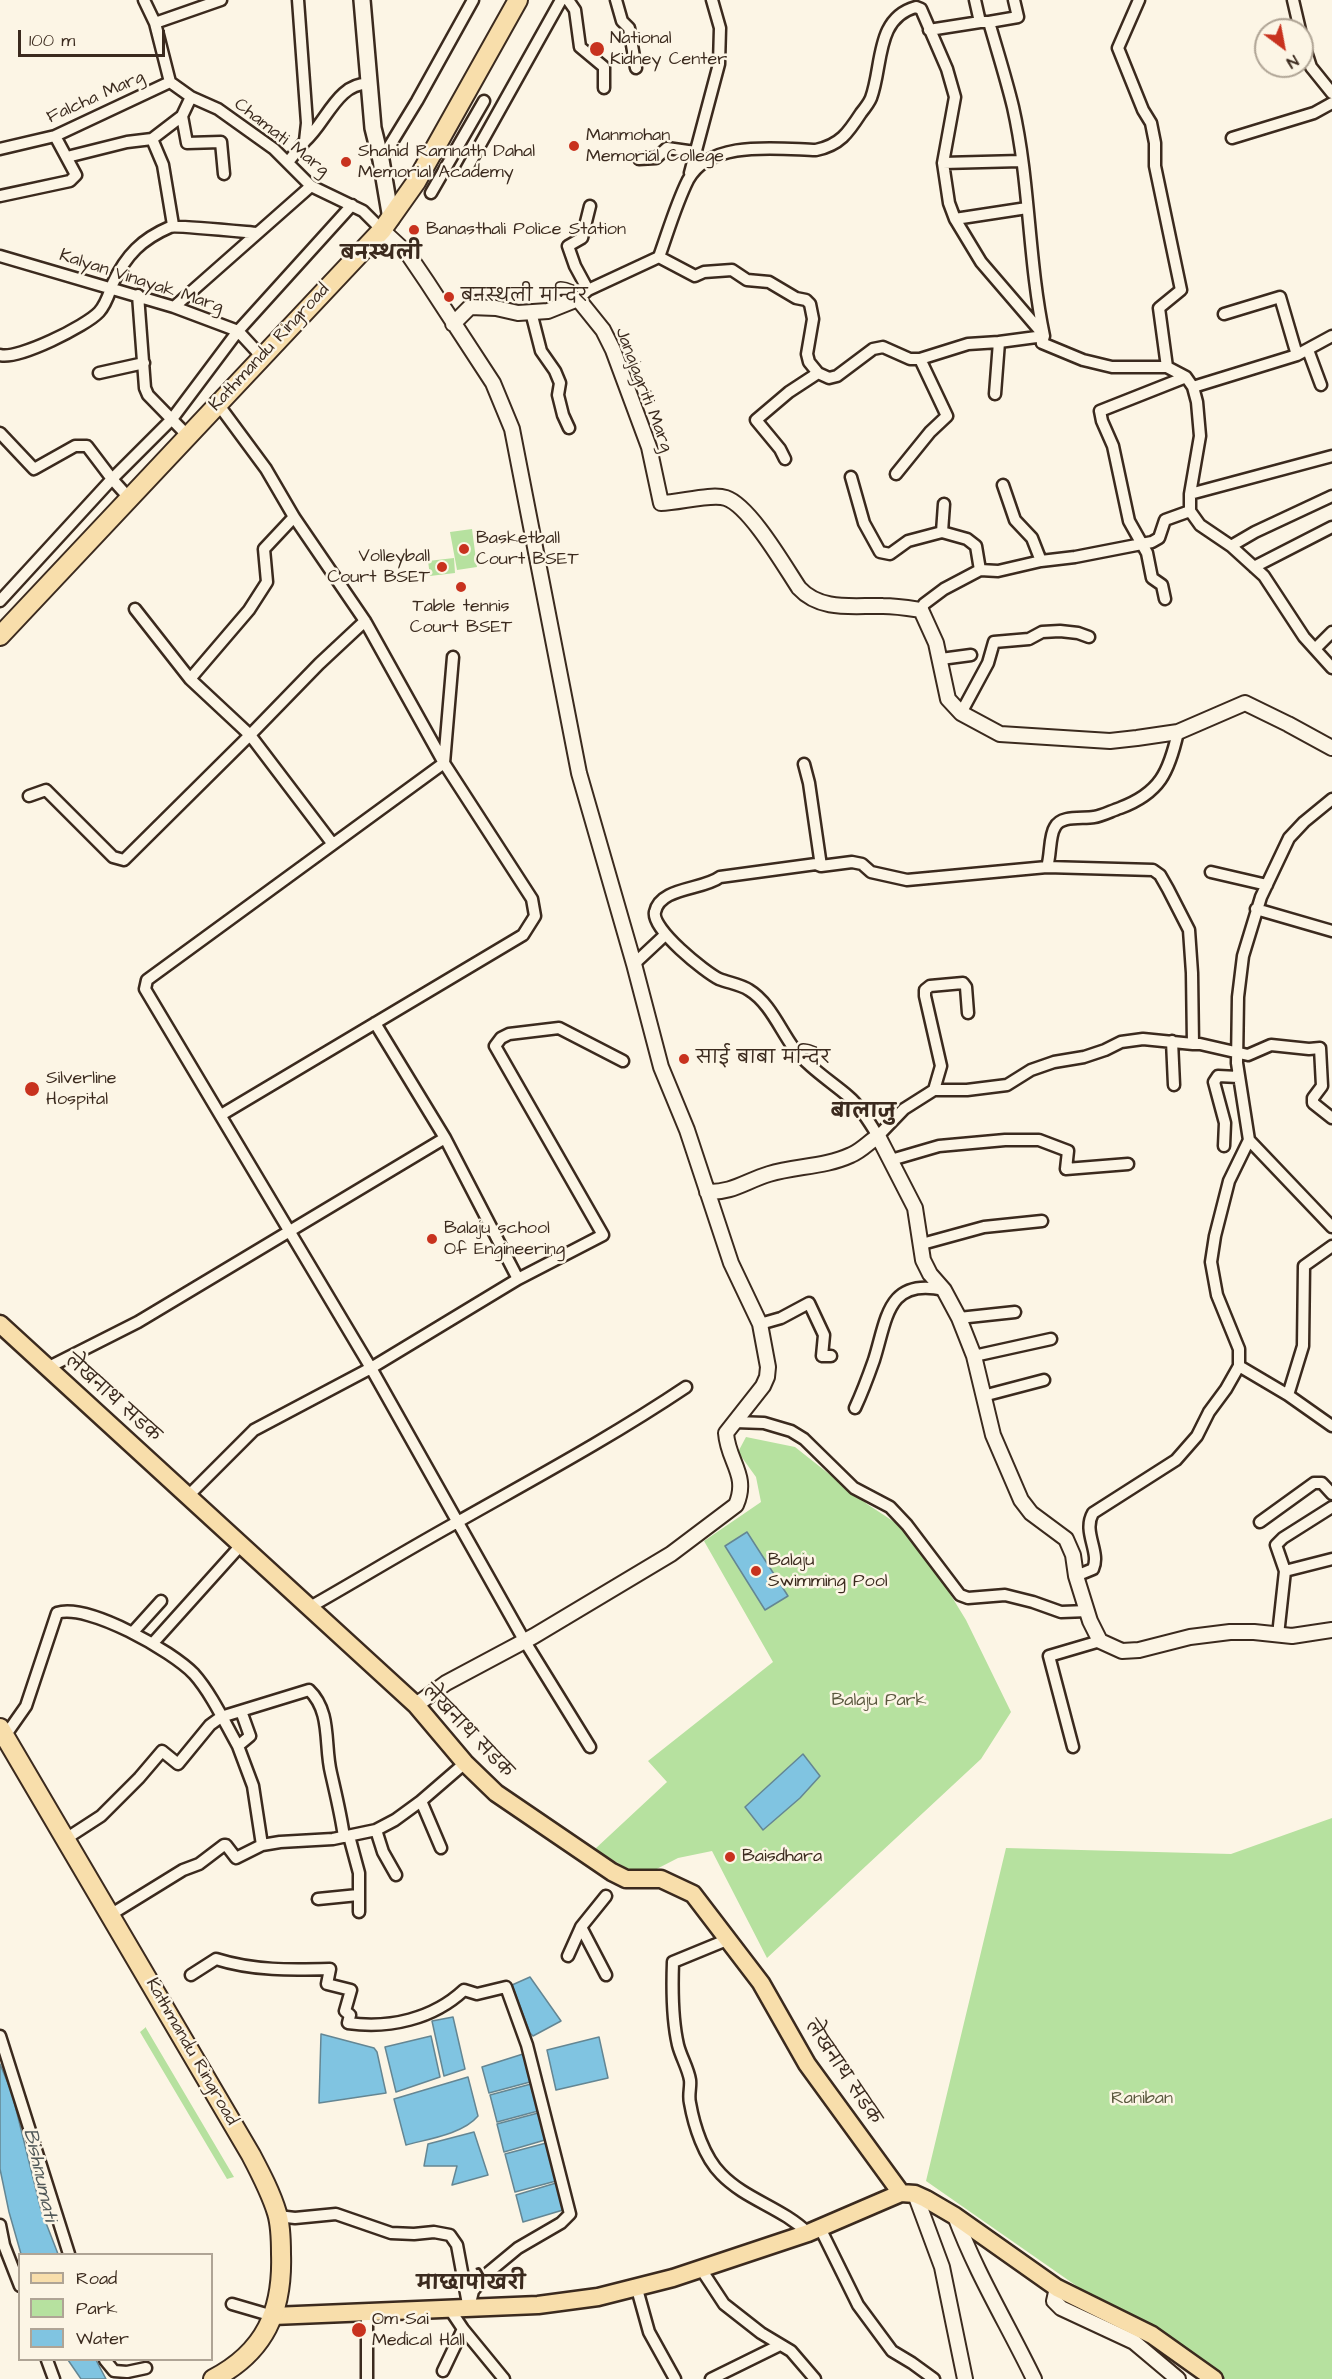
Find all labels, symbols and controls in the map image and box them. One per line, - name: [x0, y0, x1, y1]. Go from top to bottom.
- scale bar: [21, 18, 168, 56]
- north arrow: [1254, 18, 1314, 78]
- text: 100 m: [29, 28, 75, 53]
- place label: National Kidney Center: [610, 28, 727, 70]
- marker: National Kidney Center: [588, 40, 606, 58]
- text: N: [1282, 50, 1303, 74]
- street label: Falcha Marg: [44, 67, 148, 129]
- street label: Chamati Marg: [229, 94, 333, 182]
- place label: Manmohan Memorial College: [586, 125, 724, 168]
- marker: Manmohan Memorial College: [567, 139, 581, 153]
- place label: Shahid Ramnath Dahal Memorial Academy: [358, 141, 535, 184]
- marker: Shahid Ramnath Dahal Memorial Academy: [339, 155, 353, 169]
- place label: Banasthali Police Station: [426, 219, 626, 241]
- marker: Banasthali Police Station: [407, 223, 421, 237]
- district label: बनस्थली: [341, 243, 421, 267]
- street label: Kalyan Vinayak Marg: [56, 245, 226, 319]
- street label: Kathmandu Ringroad: [205, 280, 335, 416]
- place label: बनस्थली मन्दिर: [461, 286, 587, 308]
- marker: बनस्थली मन्दिर: [442, 290, 456, 304]
- street label: Janajagriti Marg: [609, 325, 677, 455]
- place label: Basketball Court BSET: [476, 528, 579, 570]
- marker: Basketball Court BSET: [457, 542, 471, 556]
- place label: Volleyball Court BSET: [327, 546, 430, 588]
- marker: Volleyball Court BSET: [435, 560, 449, 574]
- marker: Table tennis Court BSET: [454, 580, 468, 594]
- place label: Table tennis Court BSET: [410, 596, 512, 638]
- place label: साई बाबा मन्दिर: [696, 1048, 830, 1070]
- marker: साई बाबा मन्दिर: [677, 1052, 691, 1066]
- place label: Silverline Hospital: [46, 1068, 116, 1110]
- marker: Silverline Hospital: [23, 1080, 41, 1098]
- district label: बालाजु: [830, 1101, 896, 1125]
- place label: Balaju school Of Engineering: [444, 1218, 565, 1260]
- marker: Balaju school Of Engineering: [425, 1232, 439, 1246]
- street label: लेखनाथ सडक: [60, 1351, 164, 1447]
- place label: Balaju Swimming Pool: [768, 1550, 888, 1592]
- marker: Balaju Swimming Pool: [749, 1564, 763, 1578]
- street label: लेखनाथ सडक: [417, 1681, 517, 1783]
- park label: Balaju Park: [831, 1690, 927, 1712]
- place label: Baisdhara: [742, 1846, 822, 1868]
- marker: Baisdhara: [723, 1850, 737, 1864]
- street label: Kathmandu Ringroad: [140, 1975, 242, 2129]
- street label: लेखनाथ सडक: [799, 2017, 885, 2129]
- park label: Raniban: [1111, 2088, 1173, 2110]
- water label: Bishnumati: [17, 2126, 61, 2224]
- legend: [18, 2253, 213, 2361]
- text: Road: [76, 2266, 117, 2291]
- district label: माछापोखरी: [417, 2273, 525, 2297]
- text: Park: [76, 2296, 118, 2321]
- place label: Om Sai Medical Hall: [372, 2309, 465, 2352]
- marker: Om Sai Medical Hall: [350, 2321, 368, 2339]
- text: Water: [76, 2326, 129, 2351]

